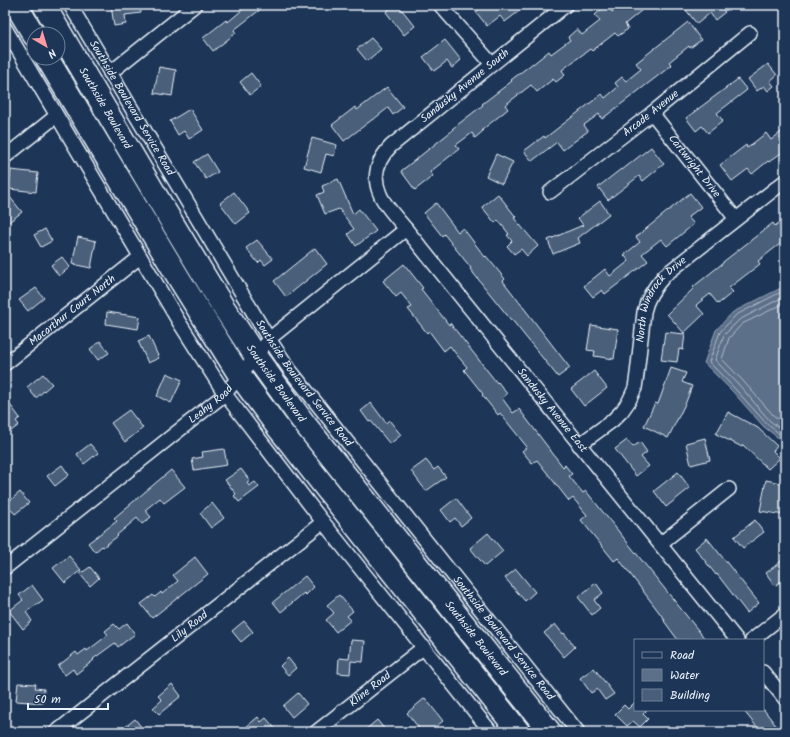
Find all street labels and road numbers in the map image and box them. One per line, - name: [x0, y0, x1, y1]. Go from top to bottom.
- street label: Southside Boulevard Service Road: [84, 37, 179, 180]
- street label: Sandusky Avenue South: [417, 44, 514, 128]
- street label: Southside Boulevard: [74, 64, 136, 153]
- street label: Arcade Avenue: [619, 85, 683, 141]
- street label: Cartwright Drive: [664, 131, 725, 202]
- street label: North Windrock Drive: [632, 252, 691, 344]
- street label: Macarthur Court North: [25, 270, 120, 351]
- street label: Southside Boulevard Service Road: [253, 316, 355, 448]
- street label: Southside Boulevard: [244, 342, 308, 424]
- street label: Sandusky Avenue East: [512, 364, 592, 457]
- street label: Leahy Road: [185, 381, 238, 429]
- street label: Southside Boulevard Service Road: [448, 572, 559, 705]
- street label: Southside Boulevard: [440, 597, 512, 681]
- street label: Lily Road: [167, 606, 212, 647]
- street label: Kline Road: [345, 667, 396, 712]

